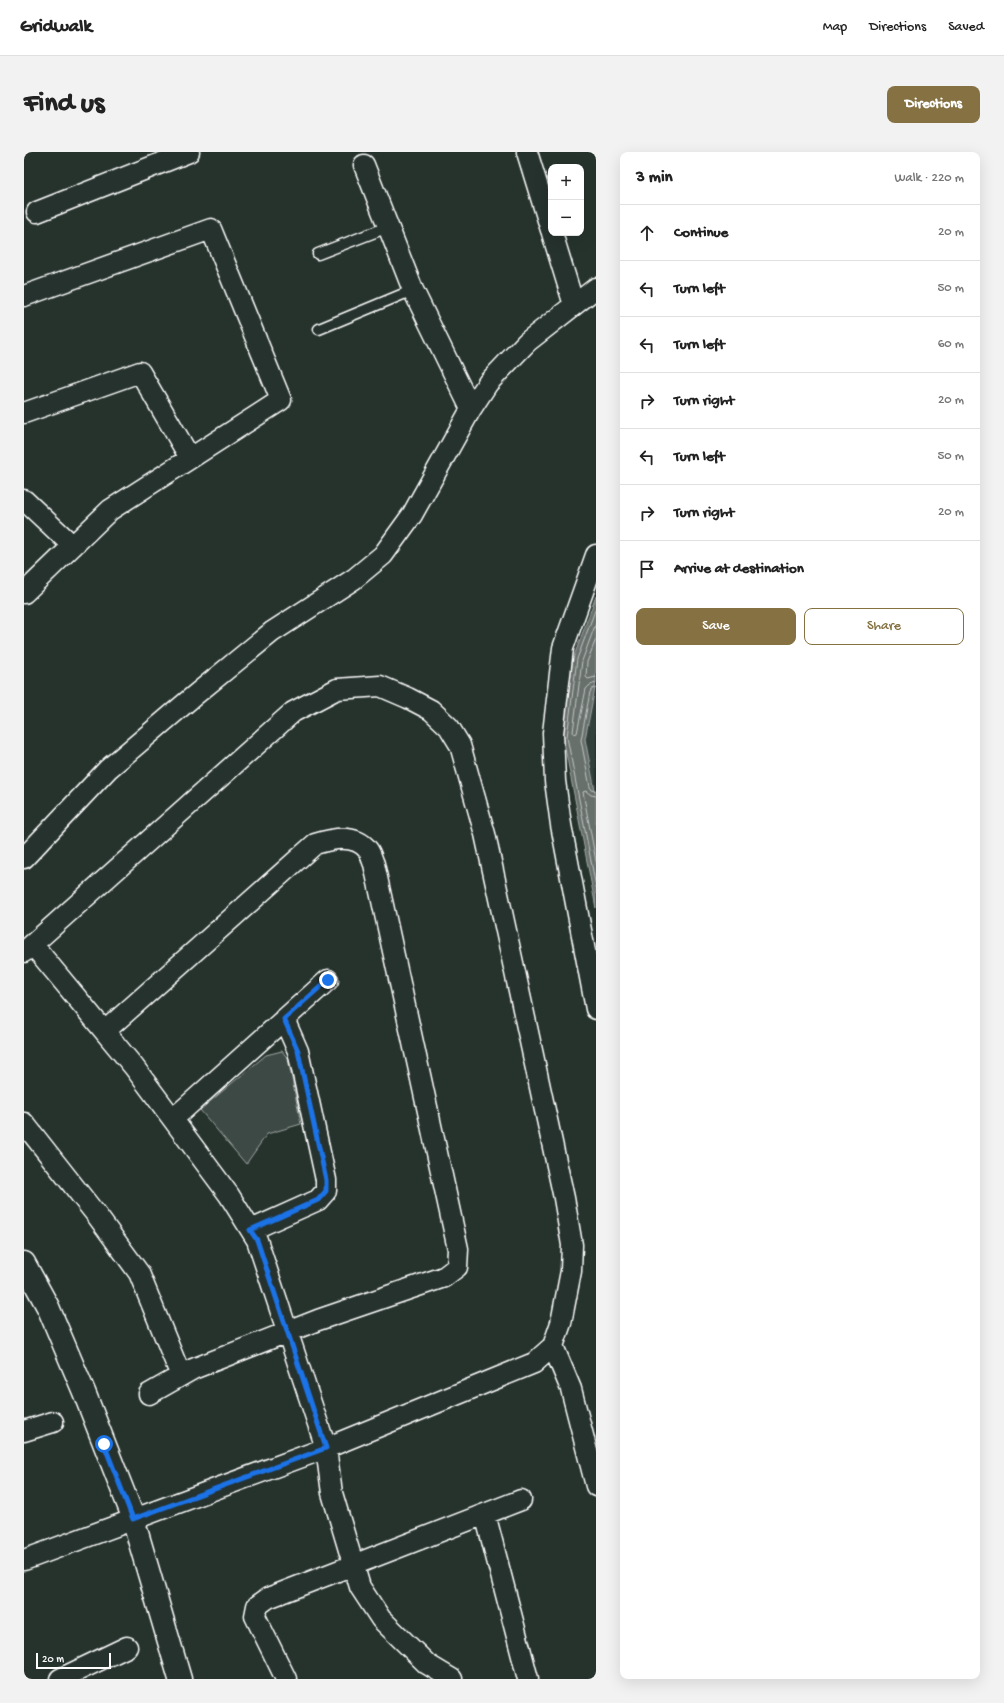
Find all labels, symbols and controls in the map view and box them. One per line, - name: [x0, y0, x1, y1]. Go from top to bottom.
- text: Gridwalk: [20, 16, 92, 39]
- text: Map: [823, 19, 847, 36]
- text: Directions: [869, 19, 926, 36]
- text: Saved: [948, 19, 984, 36]
- button: Directions: [887, 86, 980, 123]
- text: Find us: [24, 88, 104, 121]
- map controls: [548, 164, 584, 236]
- button: +: [548, 164, 584, 200]
- text: 3 min: [636, 168, 673, 188]
- text: Walk · 220 m: [894, 171, 964, 186]
- button: −: [548, 200, 584, 236]
- icon: ahead: [636, 222, 658, 244]
- text: Continue: [674, 224, 728, 242]
- text: 20 m: [938, 225, 964, 240]
- icon: left: [636, 278, 658, 300]
- text: Turn left: [674, 280, 725, 298]
- text: 50 m: [937, 281, 964, 296]
- icon: left: [636, 334, 658, 356]
- text: Turn left: [674, 336, 725, 354]
- text: 60 m: [938, 337, 964, 352]
- icon: right: [636, 390, 658, 412]
- text: Turn right: [674, 392, 734, 410]
- text: 20 m: [938, 393, 964, 408]
- icon: left: [636, 446, 658, 468]
- text: Turn left: [674, 448, 725, 466]
- text: 50 m: [937, 449, 964, 464]
- icon: right: [636, 502, 658, 524]
- text: Turn right: [674, 504, 734, 522]
- text: 20 m: [938, 505, 964, 520]
- icon: arrive: [636, 558, 658, 580]
- text: Arrive at destination: [674, 560, 804, 578]
- button: Save: [636, 608, 796, 645]
- button: Share: [804, 608, 964, 645]
- route end: [319, 971, 337, 989]
- route start: [95, 1435, 113, 1453]
- scale bar: [36, 1651, 111, 1670]
- text: 20 m: [42, 1654, 64, 1666]

